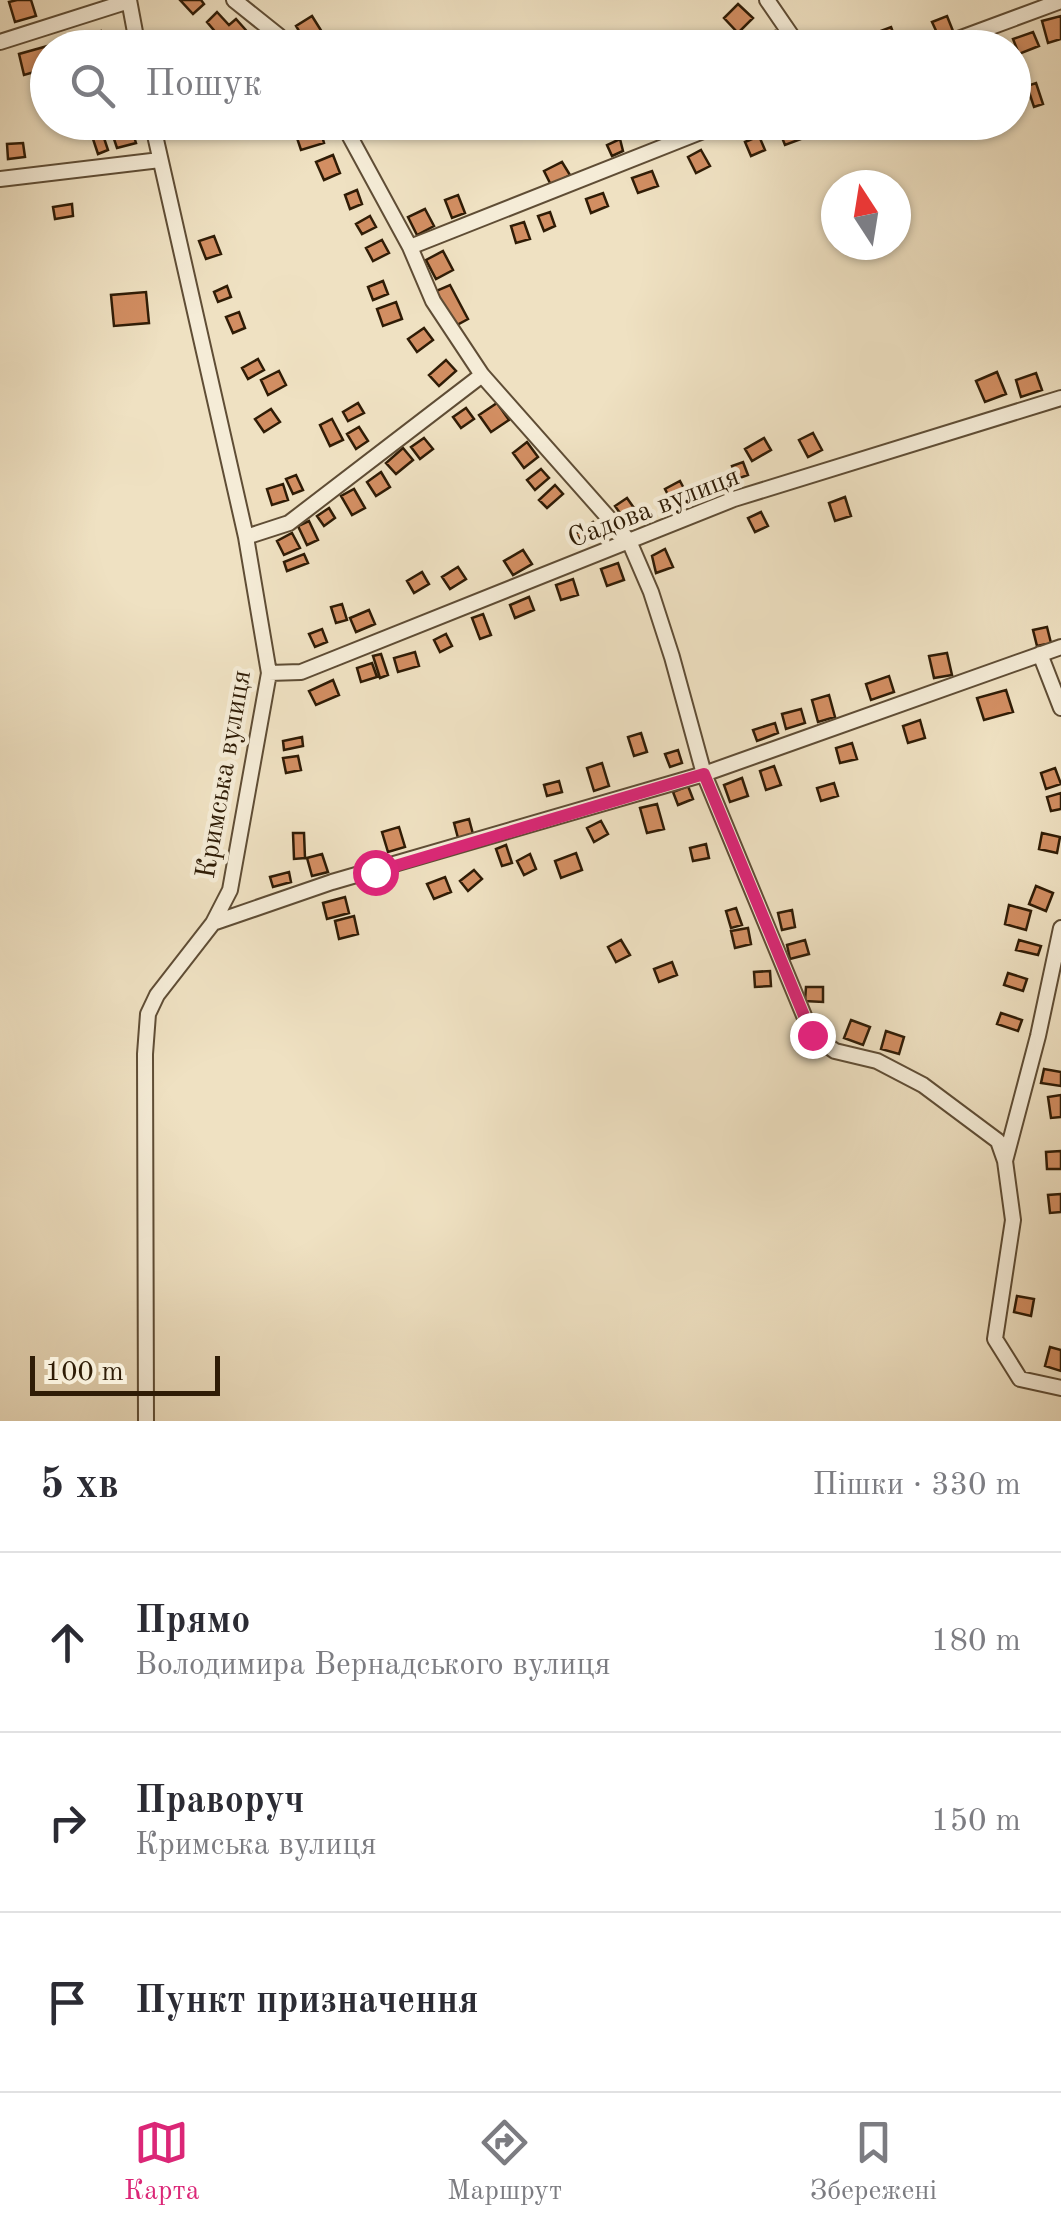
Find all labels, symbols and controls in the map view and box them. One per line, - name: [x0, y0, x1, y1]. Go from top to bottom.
- search box: [30, 30, 1031, 140]
- icon: search: [65, 58, 120, 113]
- text: Пошук: [145, 66, 262, 104]
- north arrow: [821, 170, 911, 260]
- street label: Садова вулиця: [565, 463, 744, 554]
- street label: Кримська вулиця: [193, 668, 257, 881]
- route start: [353, 850, 399, 896]
- route end: [790, 1013, 836, 1059]
- scale bar: [30, 1351, 220, 1396]
- text: 100 m: [45, 1359, 124, 1387]
- text: 5 хв: [40, 1465, 119, 1507]
- text: Пішки · 330 m: [813, 1470, 1021, 1502]
- text: Прямо: [135, 1603, 250, 1641]
- icon: ahead: [40, 1615, 95, 1670]
- text: 180 m: [931, 1626, 1021, 1658]
- text: Володимира Вернадського вулиця: [135, 1650, 611, 1682]
- text: Праворуч: [135, 1783, 304, 1821]
- icon: right: [40, 1795, 95, 1850]
- text: 150 m: [931, 1806, 1021, 1838]
- text: Кримська вулиця: [135, 1830, 377, 1862]
- icon: arrive: [40, 1975, 95, 2030]
- text: Пункт призначення: [135, 1983, 479, 2021]
- tab: Карта: [124, 2115, 200, 2210]
- tab: Маршрут: [447, 2115, 562, 2210]
- tab: Збережені: [810, 2115, 937, 2210]

